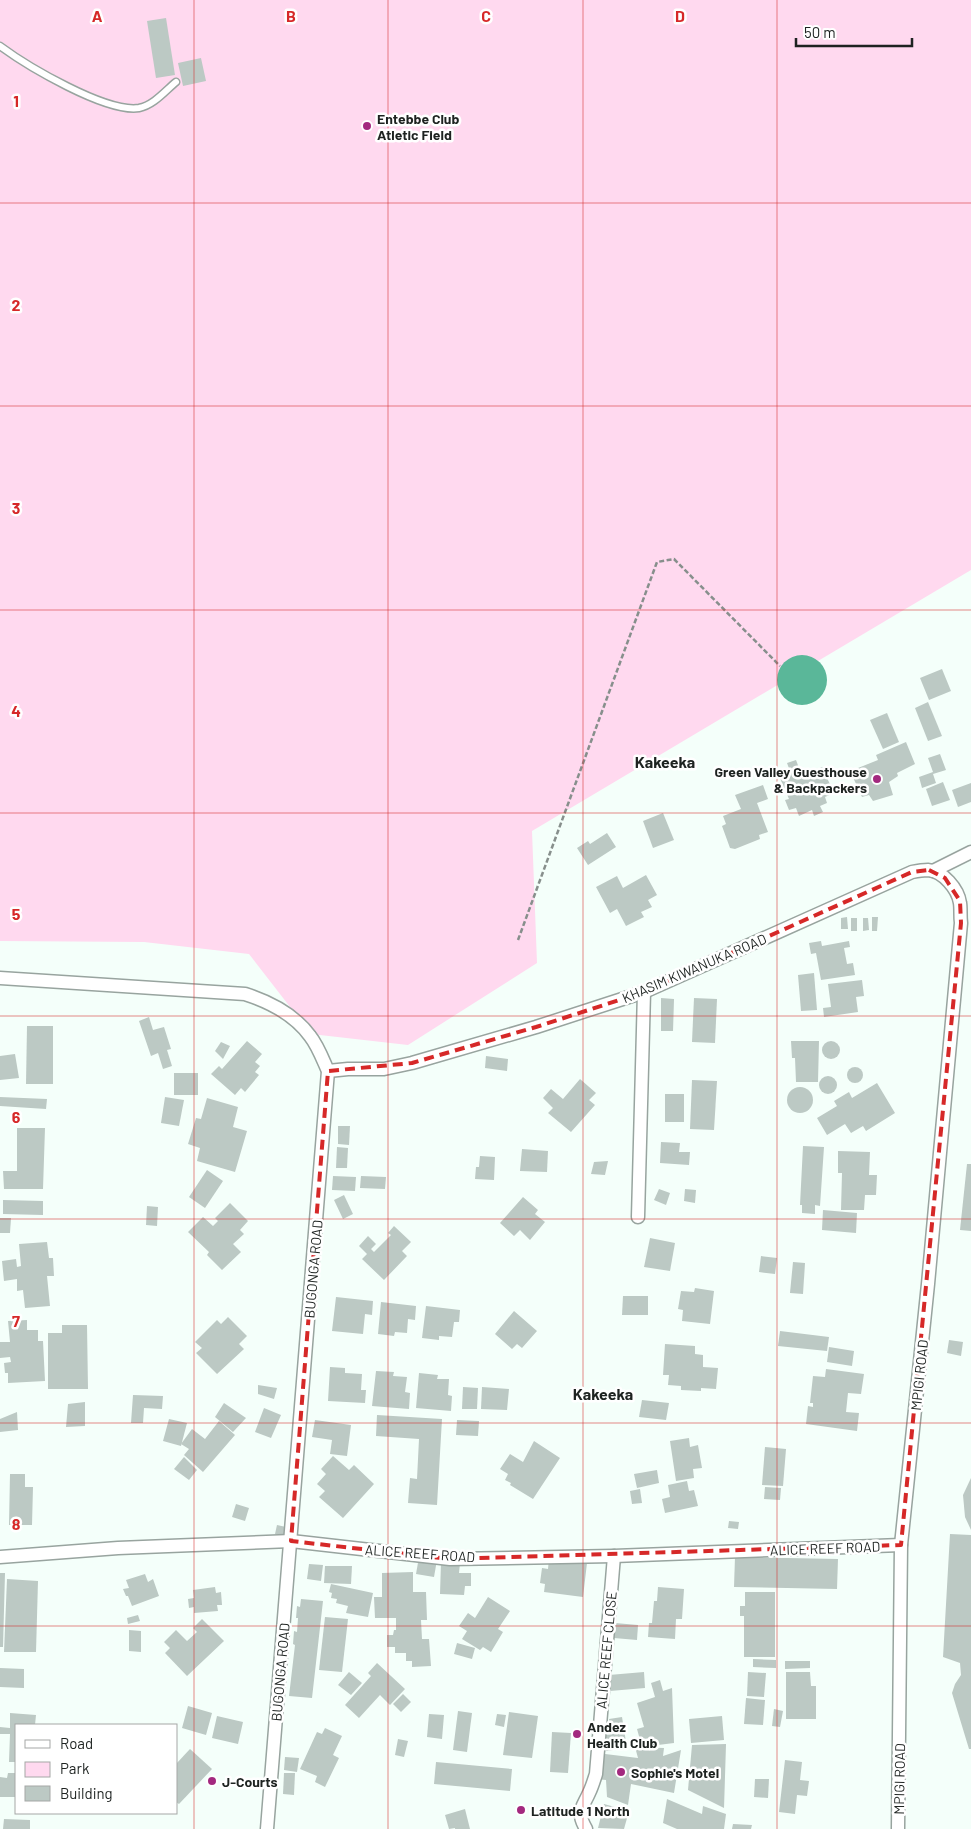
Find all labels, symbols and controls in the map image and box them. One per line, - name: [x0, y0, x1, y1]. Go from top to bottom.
- text: A: [92, 6, 103, 25]
- text: B: [286, 6, 296, 25]
- text: C: [481, 6, 491, 25]
- text: D: [675, 6, 685, 25]
- scale bar: [796, 15, 912, 47]
- text: 50 m: [804, 23, 836, 41]
- text: 1: [13, 91, 19, 110]
- place label: Entebbe Club Atletic Field: [377, 110, 459, 143]
- marker: Entebbe Club Atletic Field: [361, 120, 373, 132]
- text: 2: [12, 295, 21, 314]
- text: 3: [12, 498, 20, 517]
- text: 4: [11, 701, 21, 720]
- district label: Kakeeka: [635, 752, 695, 771]
- place label: Green Valley Guesthouse & Backpackers: [715, 763, 867, 796]
- marker: Green Valley Guesthouse & Backpackers: [871, 773, 883, 785]
- text: 5: [12, 904, 21, 923]
- street label: KHASIM KIWANUKA ROAD: [619, 930, 769, 1006]
- text: 6: [12, 1107, 21, 1126]
- street label: BUGONGA ROAD: [300, 1219, 326, 1319]
- text: 7: [12, 1311, 20, 1330]
- street label: MPIGI ROAD: [907, 1339, 931, 1411]
- district label: Kakeeka: [573, 1384, 633, 1403]
- text: 8: [12, 1514, 21, 1533]
- street label: ALICE REEF ROAD: [769, 1538, 881, 1558]
- street label: ALICE REEF ROAD: [364, 1541, 476, 1565]
- street label: ALICE REEF CLOSE: [592, 1591, 620, 1709]
- street label: BUGONGA ROAD: [267, 1622, 293, 1722]
- place label: Andez Health Club: [587, 1718, 658, 1751]
- legend: [15, 1724, 178, 1814]
- marker: Andez Health Club: [571, 1728, 583, 1740]
- text: Road: [60, 1734, 93, 1752]
- street label: MPIGI ROAD: [890, 1743, 908, 1815]
- text: Park: [60, 1759, 90, 1777]
- place label: Sophie's Motel: [631, 1764, 719, 1781]
- marker: Sophie's Motel: [615, 1766, 627, 1778]
- place label: J-Courts: [222, 1773, 278, 1790]
- marker: J-Courts: [206, 1775, 218, 1787]
- text: Building: [60, 1784, 113, 1802]
- place label: Latitude 1 North: [531, 1802, 630, 1819]
- marker: Latitude 1 North: [515, 1804, 527, 1816]

